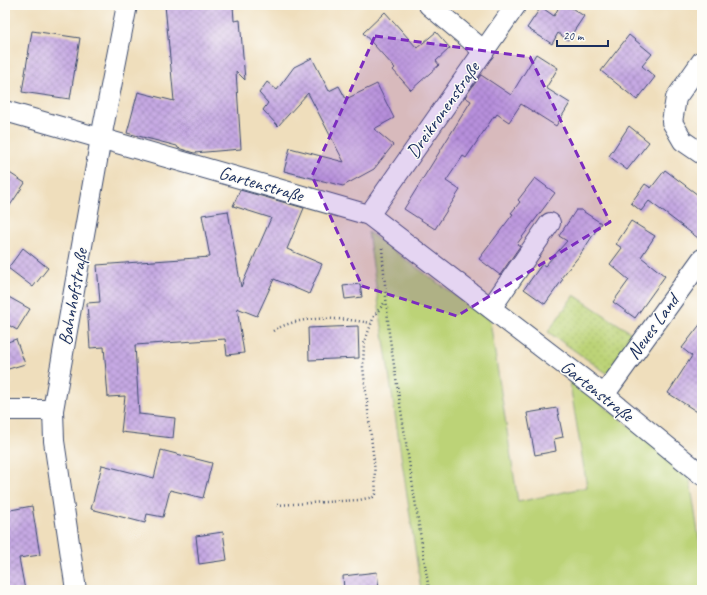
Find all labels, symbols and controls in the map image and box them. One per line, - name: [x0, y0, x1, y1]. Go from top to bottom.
- scale bar: [557, 22, 608, 48]
- text: 20 m: [563, 28, 585, 44]
- street label: Dreikronenstraße: [401, 56, 486, 163]
- street label: Gartenstraße: [216, 161, 308, 208]
- street label: Bahnhofstraße: [53, 245, 94, 347]
- street label: Neues Land: [621, 288, 686, 364]
- street label: Gartenstraße: [556, 355, 640, 428]

